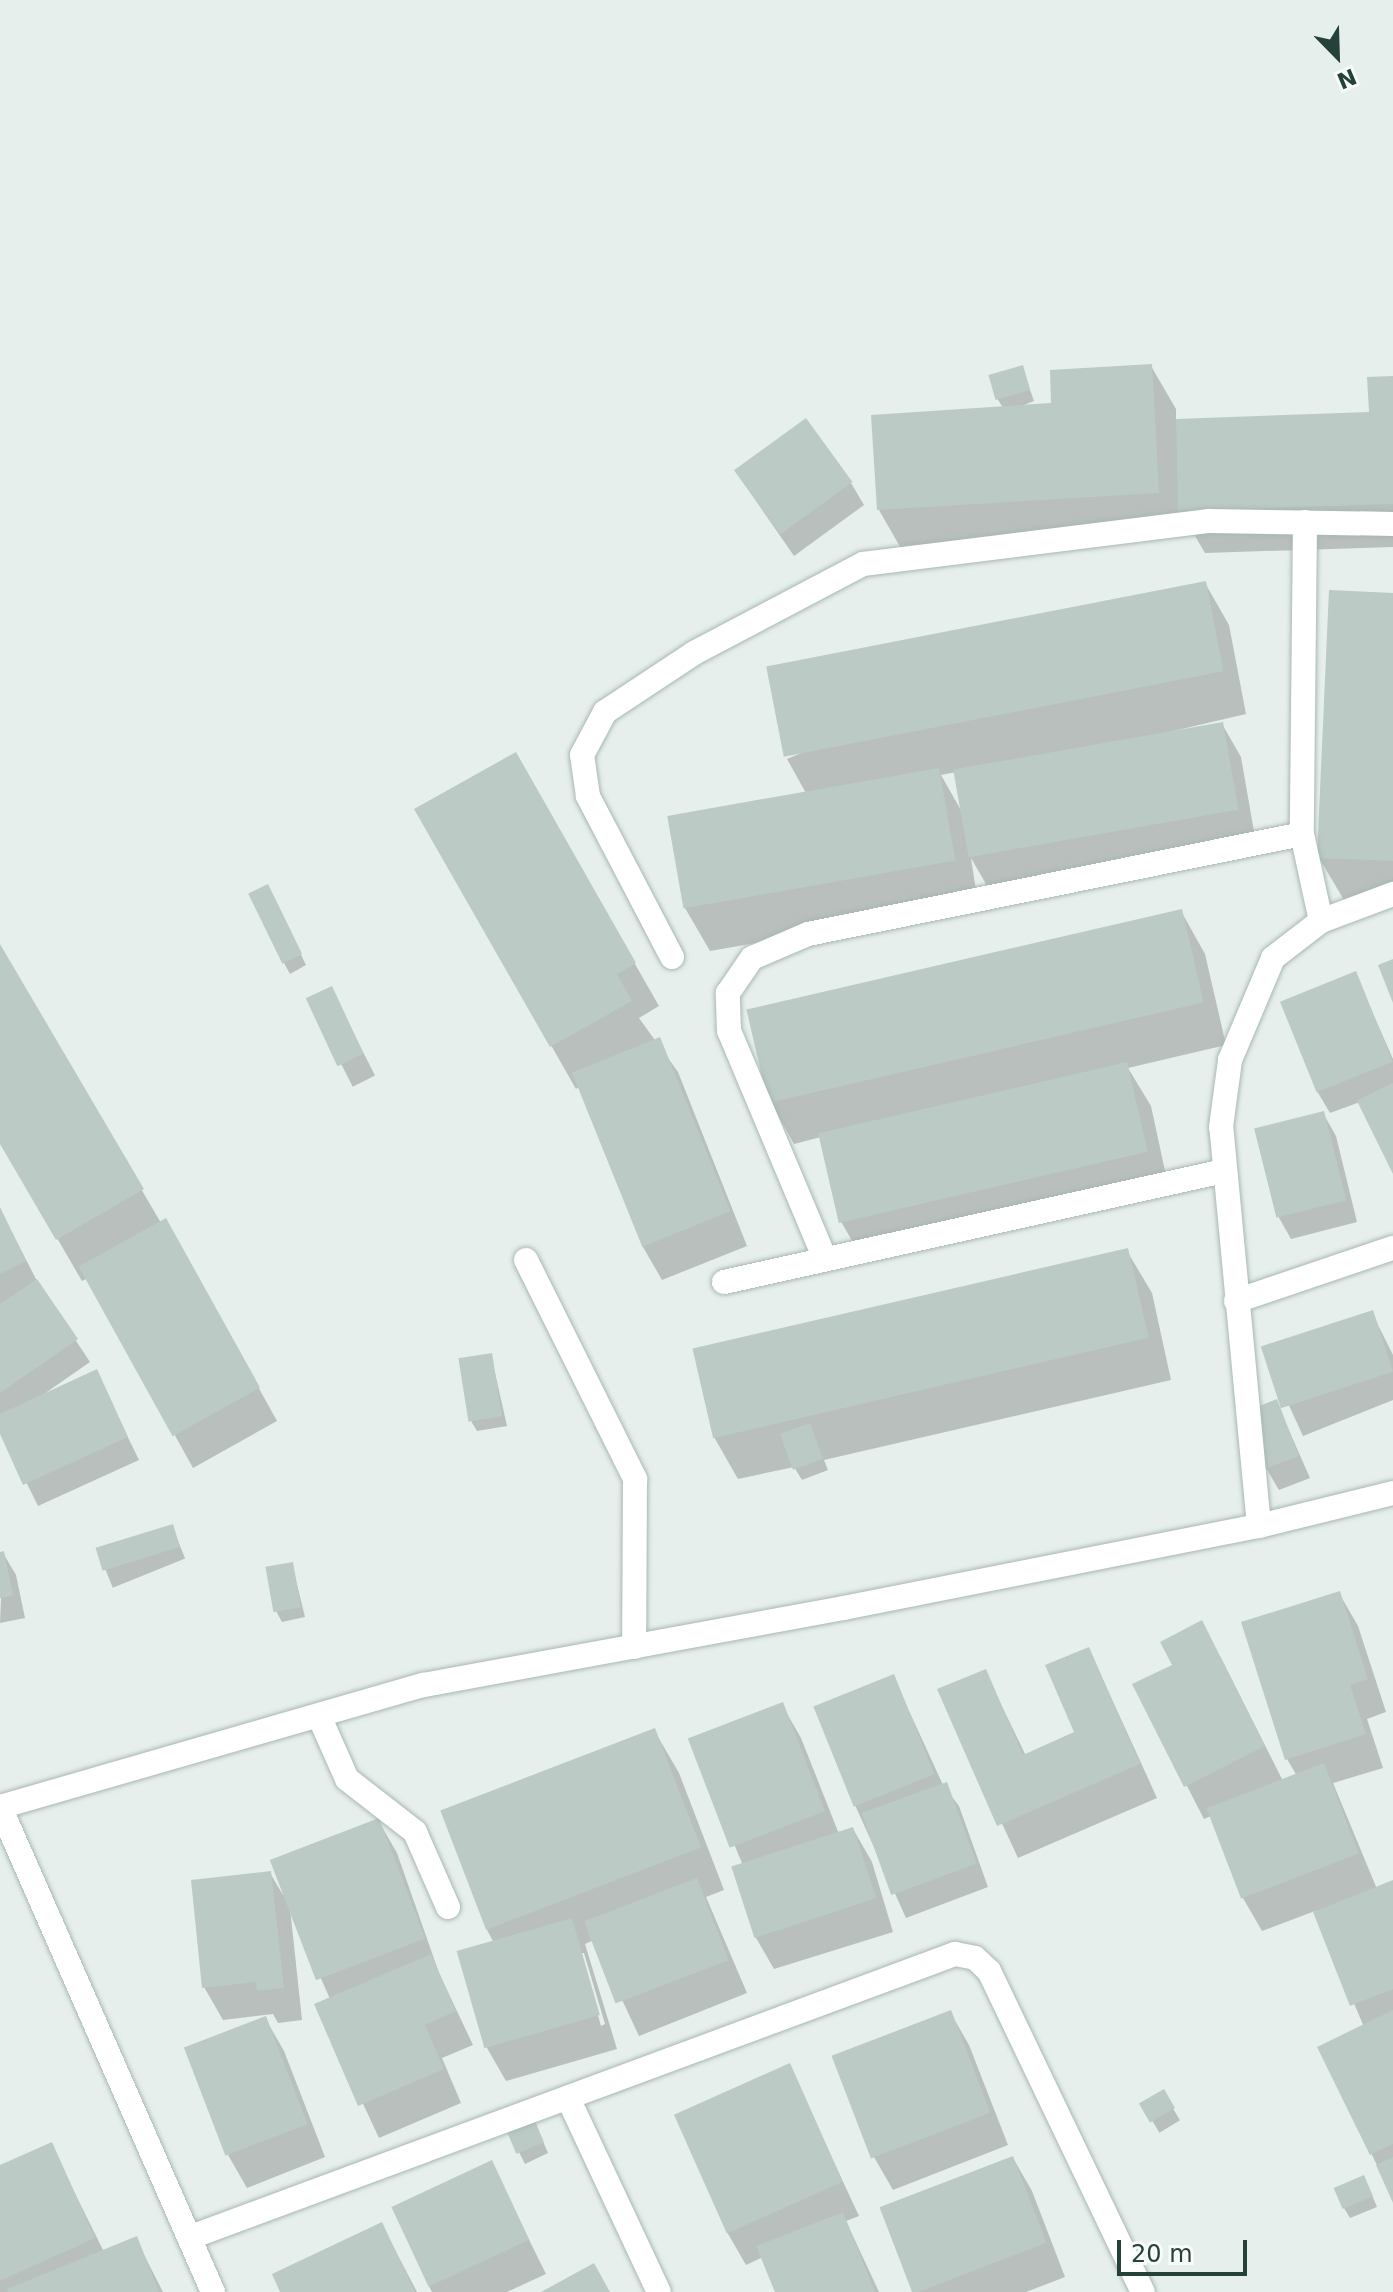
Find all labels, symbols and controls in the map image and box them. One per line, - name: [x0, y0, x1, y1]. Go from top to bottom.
- north arrow: [1297, 16, 1377, 96]
- text: N: [1333, 63, 1360, 94]
- scale bar: [1121, 2224, 1251, 2274]
- text: 20 m: [1131, 2240, 1193, 2268]

